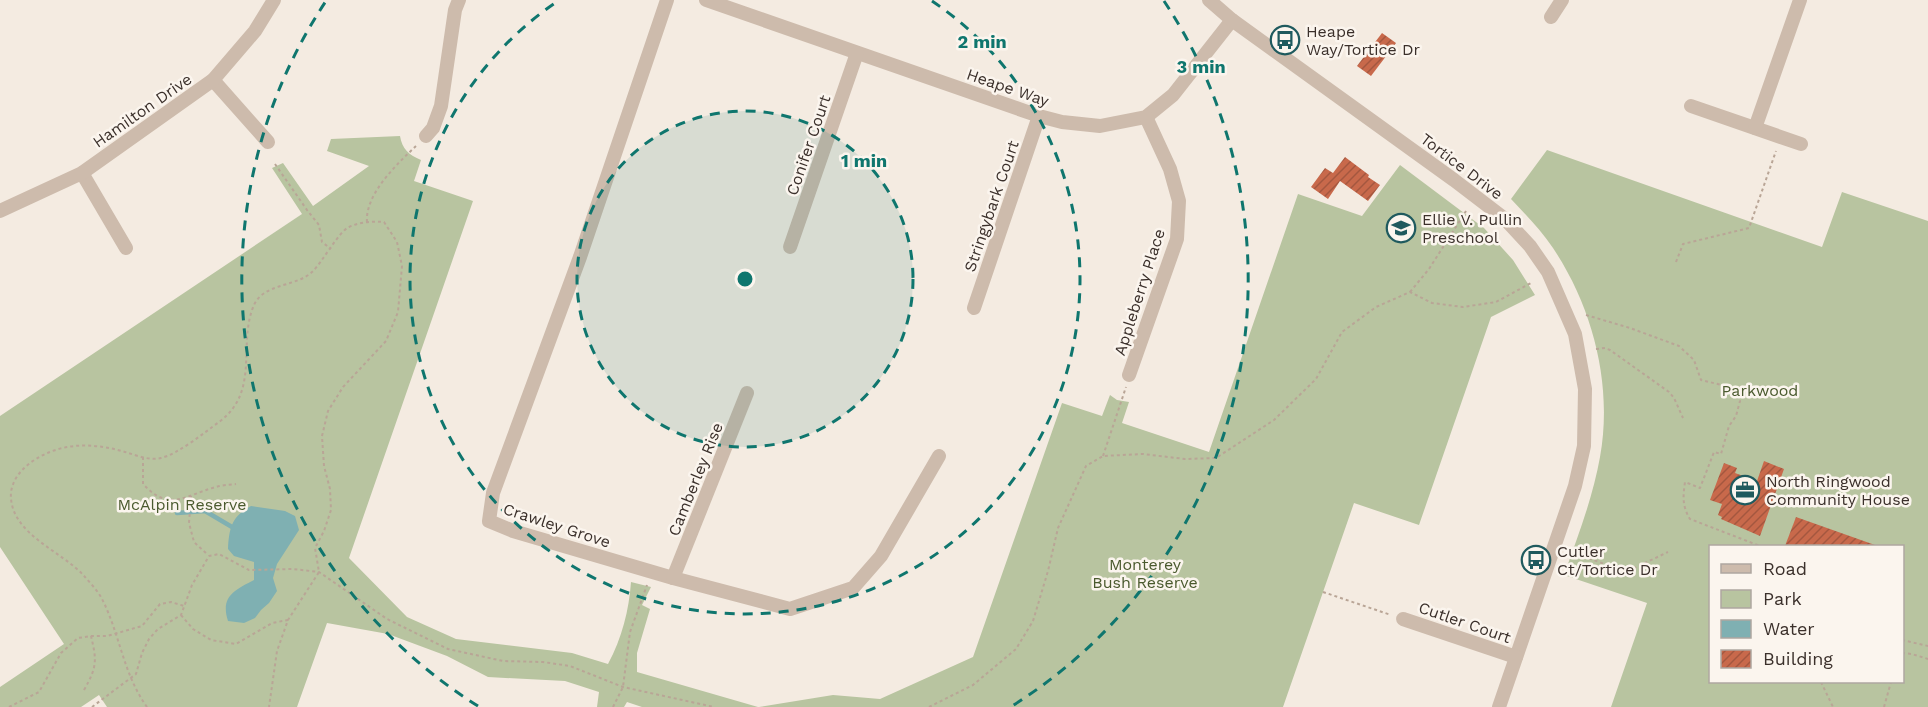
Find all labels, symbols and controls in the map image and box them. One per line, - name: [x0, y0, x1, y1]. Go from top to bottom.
- place label: Heape Way/Tortice Dr: [1306, 22, 1421, 59]
- bus stop icon: Heape Way/Tortice Dr: [1269, 24, 1301, 56]
- text: 2 min: [957, 31, 1007, 52]
- text: 3 min: [1176, 56, 1226, 77]
- street label: Heape Way: [964, 65, 1052, 111]
- street label: Hamilton Drive: [89, 69, 195, 152]
- street label: Conifer Court: [782, 92, 835, 198]
- street label: Tortice Drive: [1417, 129, 1507, 203]
- street label: Stringybark Court: [960, 138, 1023, 274]
- text: 1 min: [841, 150, 887, 171]
- place label: Ellie V. Pullin Preschool: [1422, 210, 1522, 247]
- school or university icon: Ellie V. Pullin Preschool: [1385, 212, 1417, 244]
- street label: Appleberry Place: [1110, 226, 1169, 358]
- centre of rings: [735, 269, 755, 289]
- park label: Parkwood: [1722, 381, 1798, 400]
- street label: Camberley Rise: [664, 420, 727, 539]
- place label: North Ringwood Community House: [1766, 472, 1910, 509]
- office icon: North Ringwood Community House: [1729, 474, 1761, 506]
- park label: McAlpin Reserve: [118, 495, 246, 514]
- street label: Crawley Grove: [501, 499, 613, 552]
- place label: Cutler Ct/Tortice Dr: [1557, 542, 1658, 579]
- bus stop icon: Cutler Ct/Tortice Dr: [1520, 544, 1552, 576]
- legend: [1709, 545, 1904, 683]
- park label: Monterey Bush Reserve: [1092, 555, 1198, 592]
- text: Road: [1763, 558, 1807, 579]
- text: Park: [1763, 588, 1802, 609]
- street label: Cutler Court: [1416, 598, 1514, 647]
- text: Water: [1763, 618, 1815, 639]
- text: Building: [1763, 648, 1833, 669]

